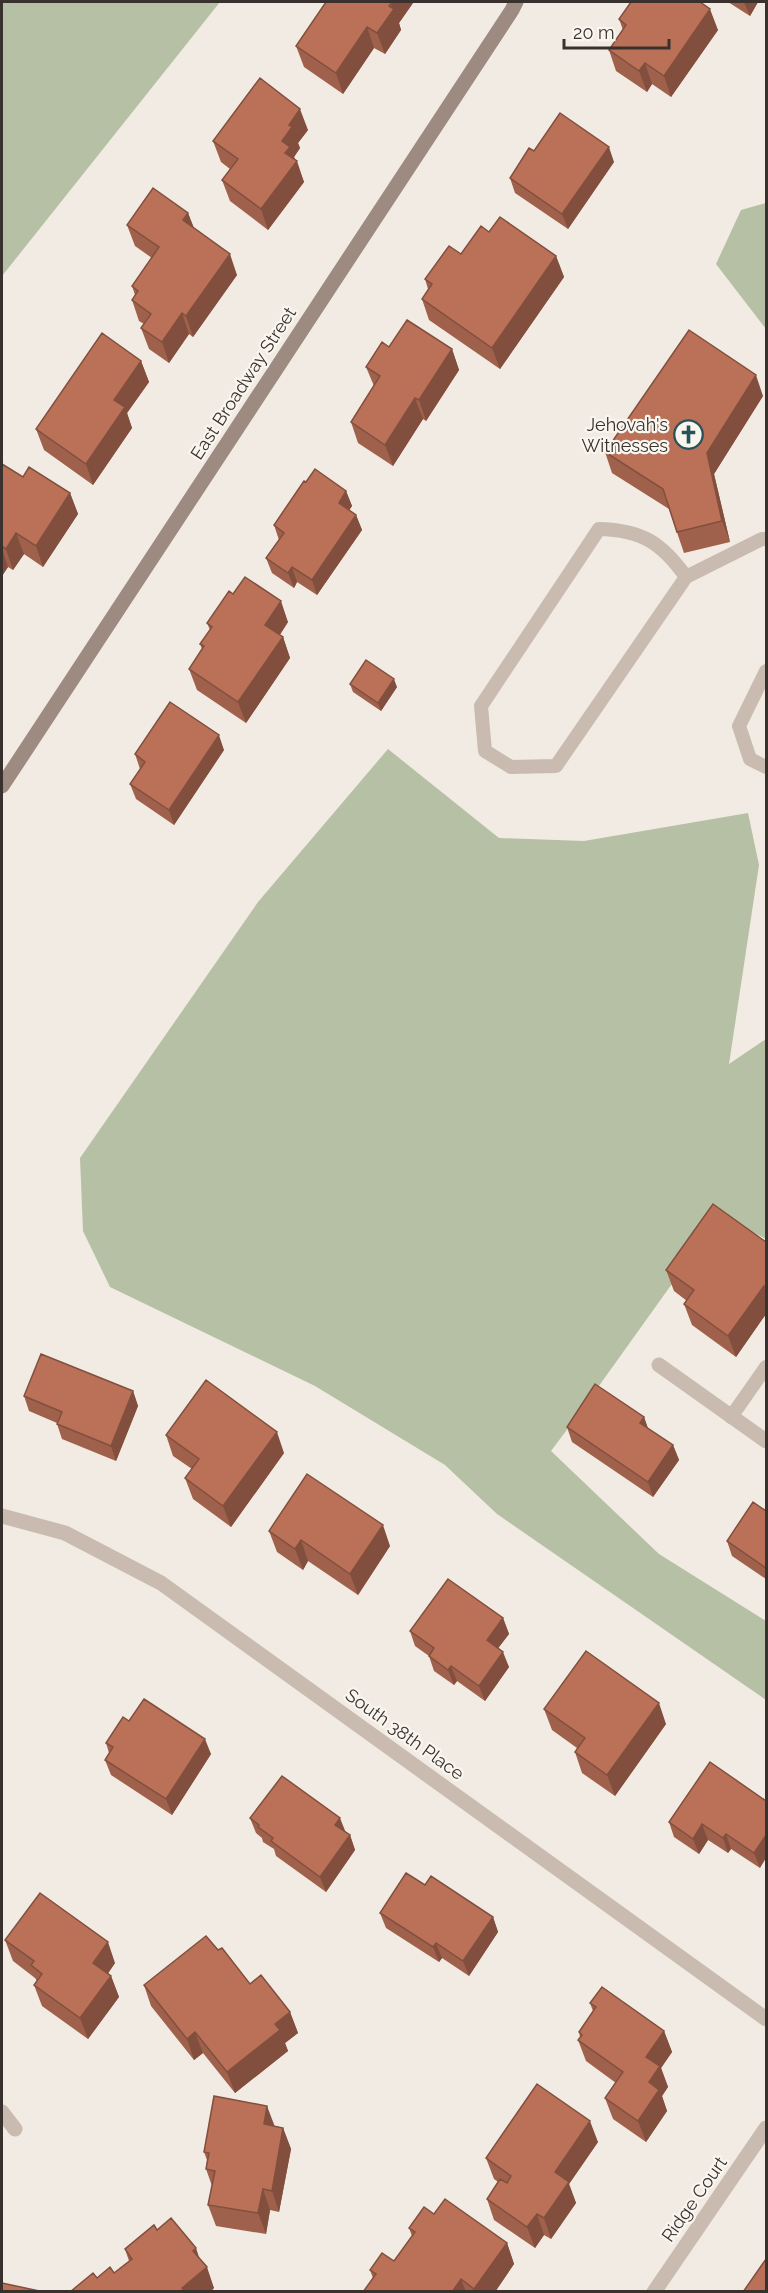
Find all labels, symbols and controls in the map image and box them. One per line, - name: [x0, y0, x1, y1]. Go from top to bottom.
- scale bar: [564, 12, 669, 50]
- text: 20 m: [573, 22, 615, 43]
- street label: East Broadway Street: [186, 303, 300, 463]
- place label: Jehovah's Witnesses: [582, 414, 668, 456]
- church icon: Jehovah's Witnesses: [673, 418, 705, 450]
- street label: South 38th Place: [342, 1684, 469, 1784]
- street label: Ridge Court: [657, 2152, 731, 2246]

